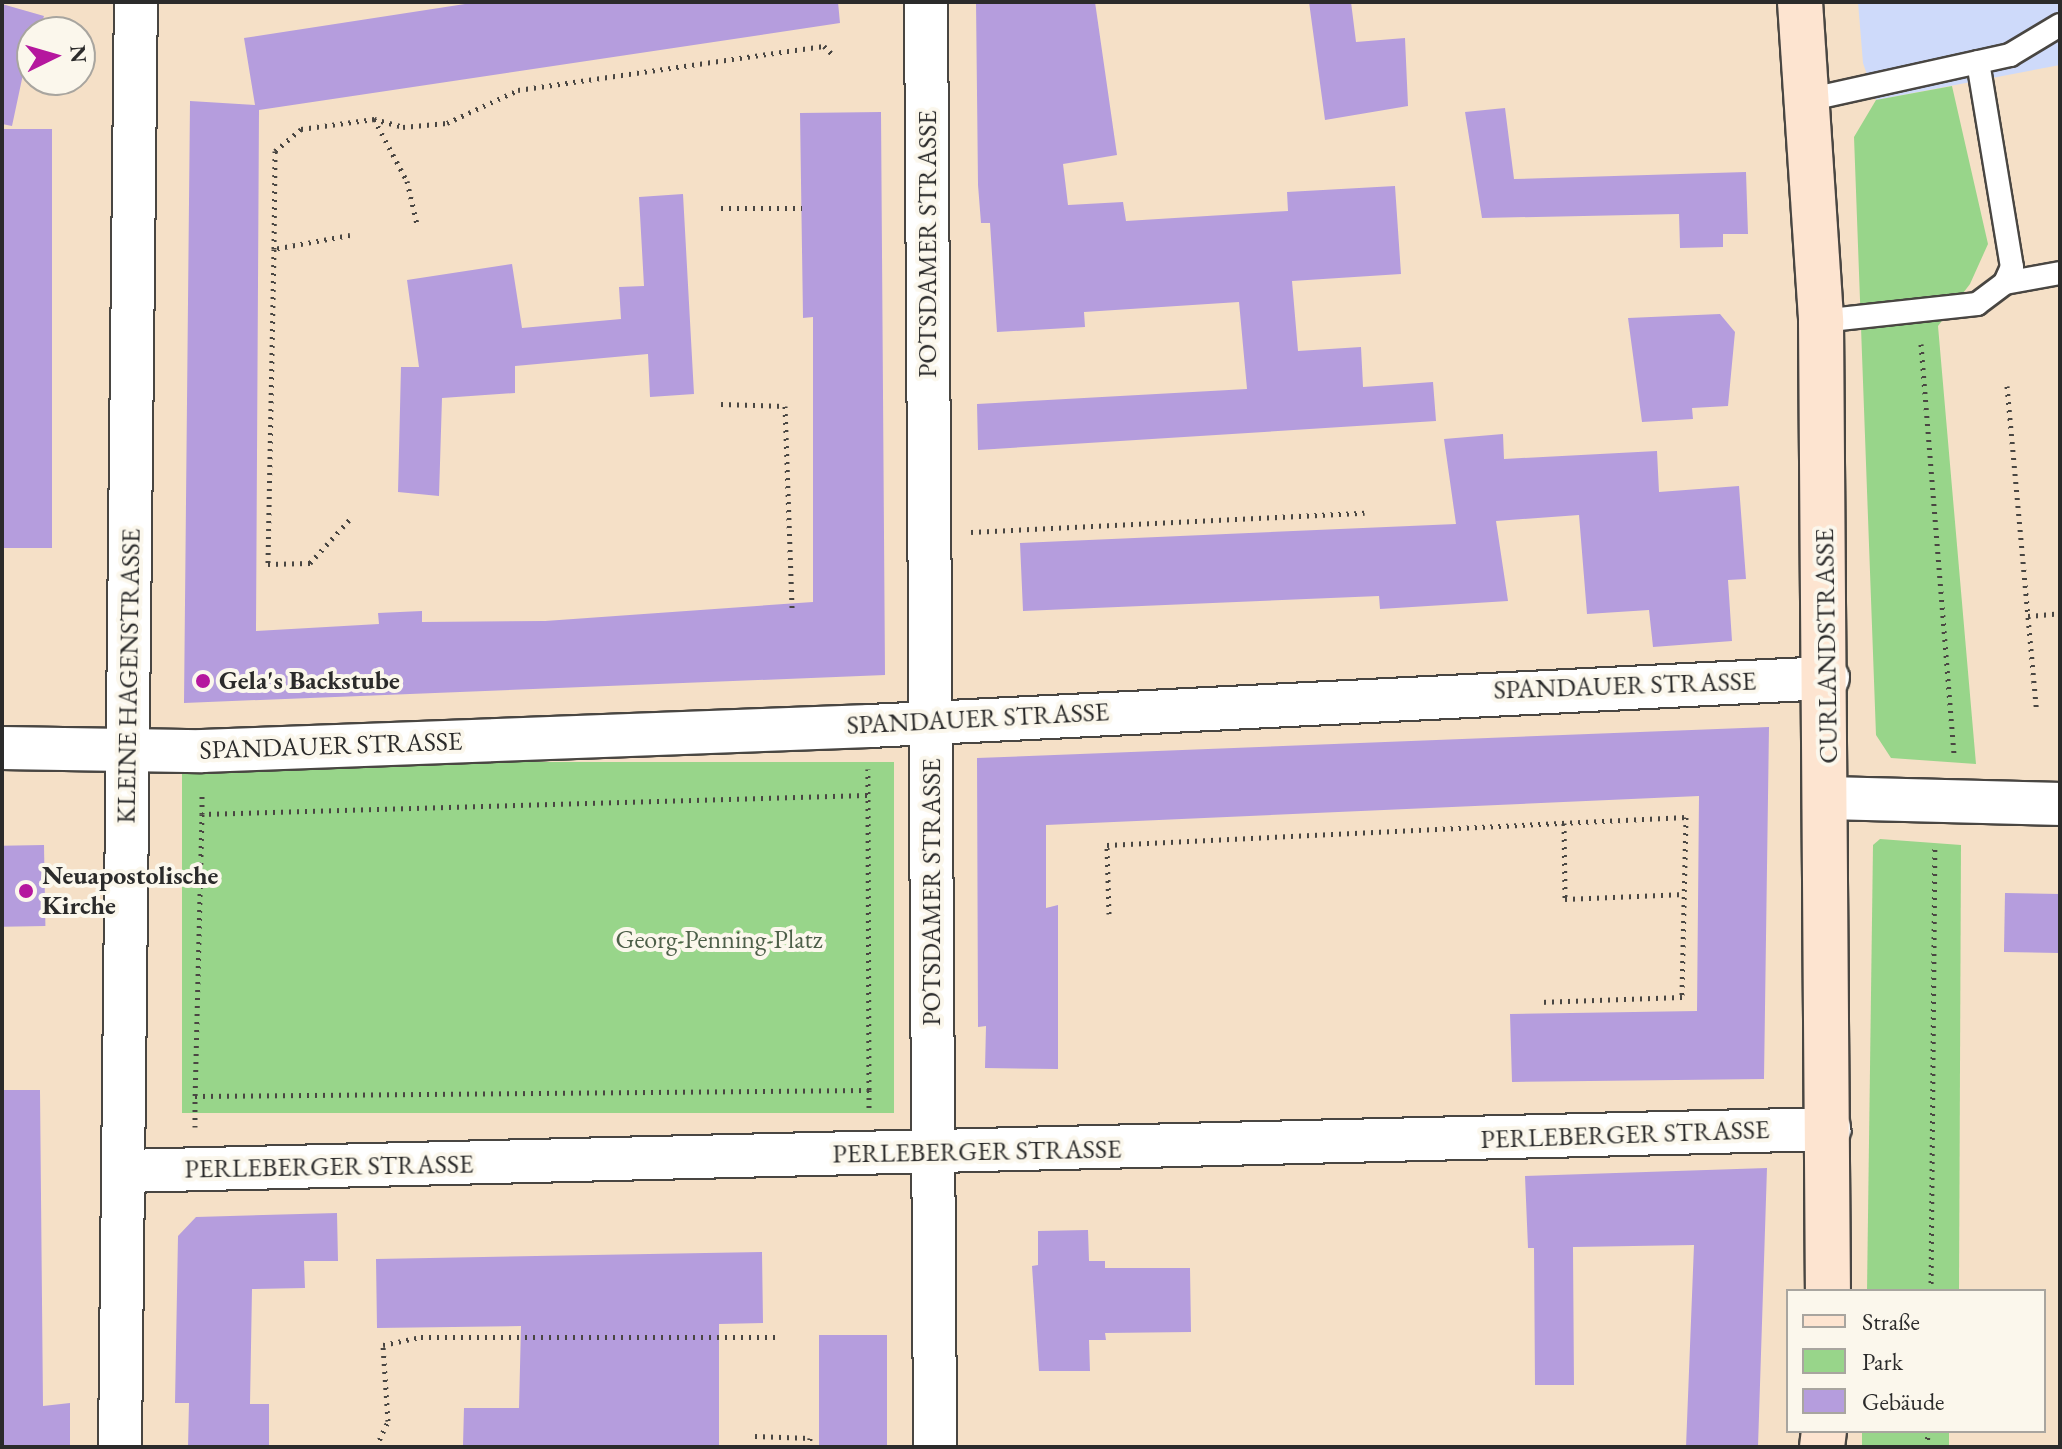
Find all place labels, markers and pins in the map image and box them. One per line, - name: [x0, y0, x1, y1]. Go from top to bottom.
- place label: Gela's Backstube: [219, 665, 400, 697]
- marker: Gela's Backstube: [194, 672, 212, 690]
- place label: Neuapostolische Kirche: [42, 860, 218, 922]
- marker: Neuapostolische Kirche: [17, 882, 35, 900]

